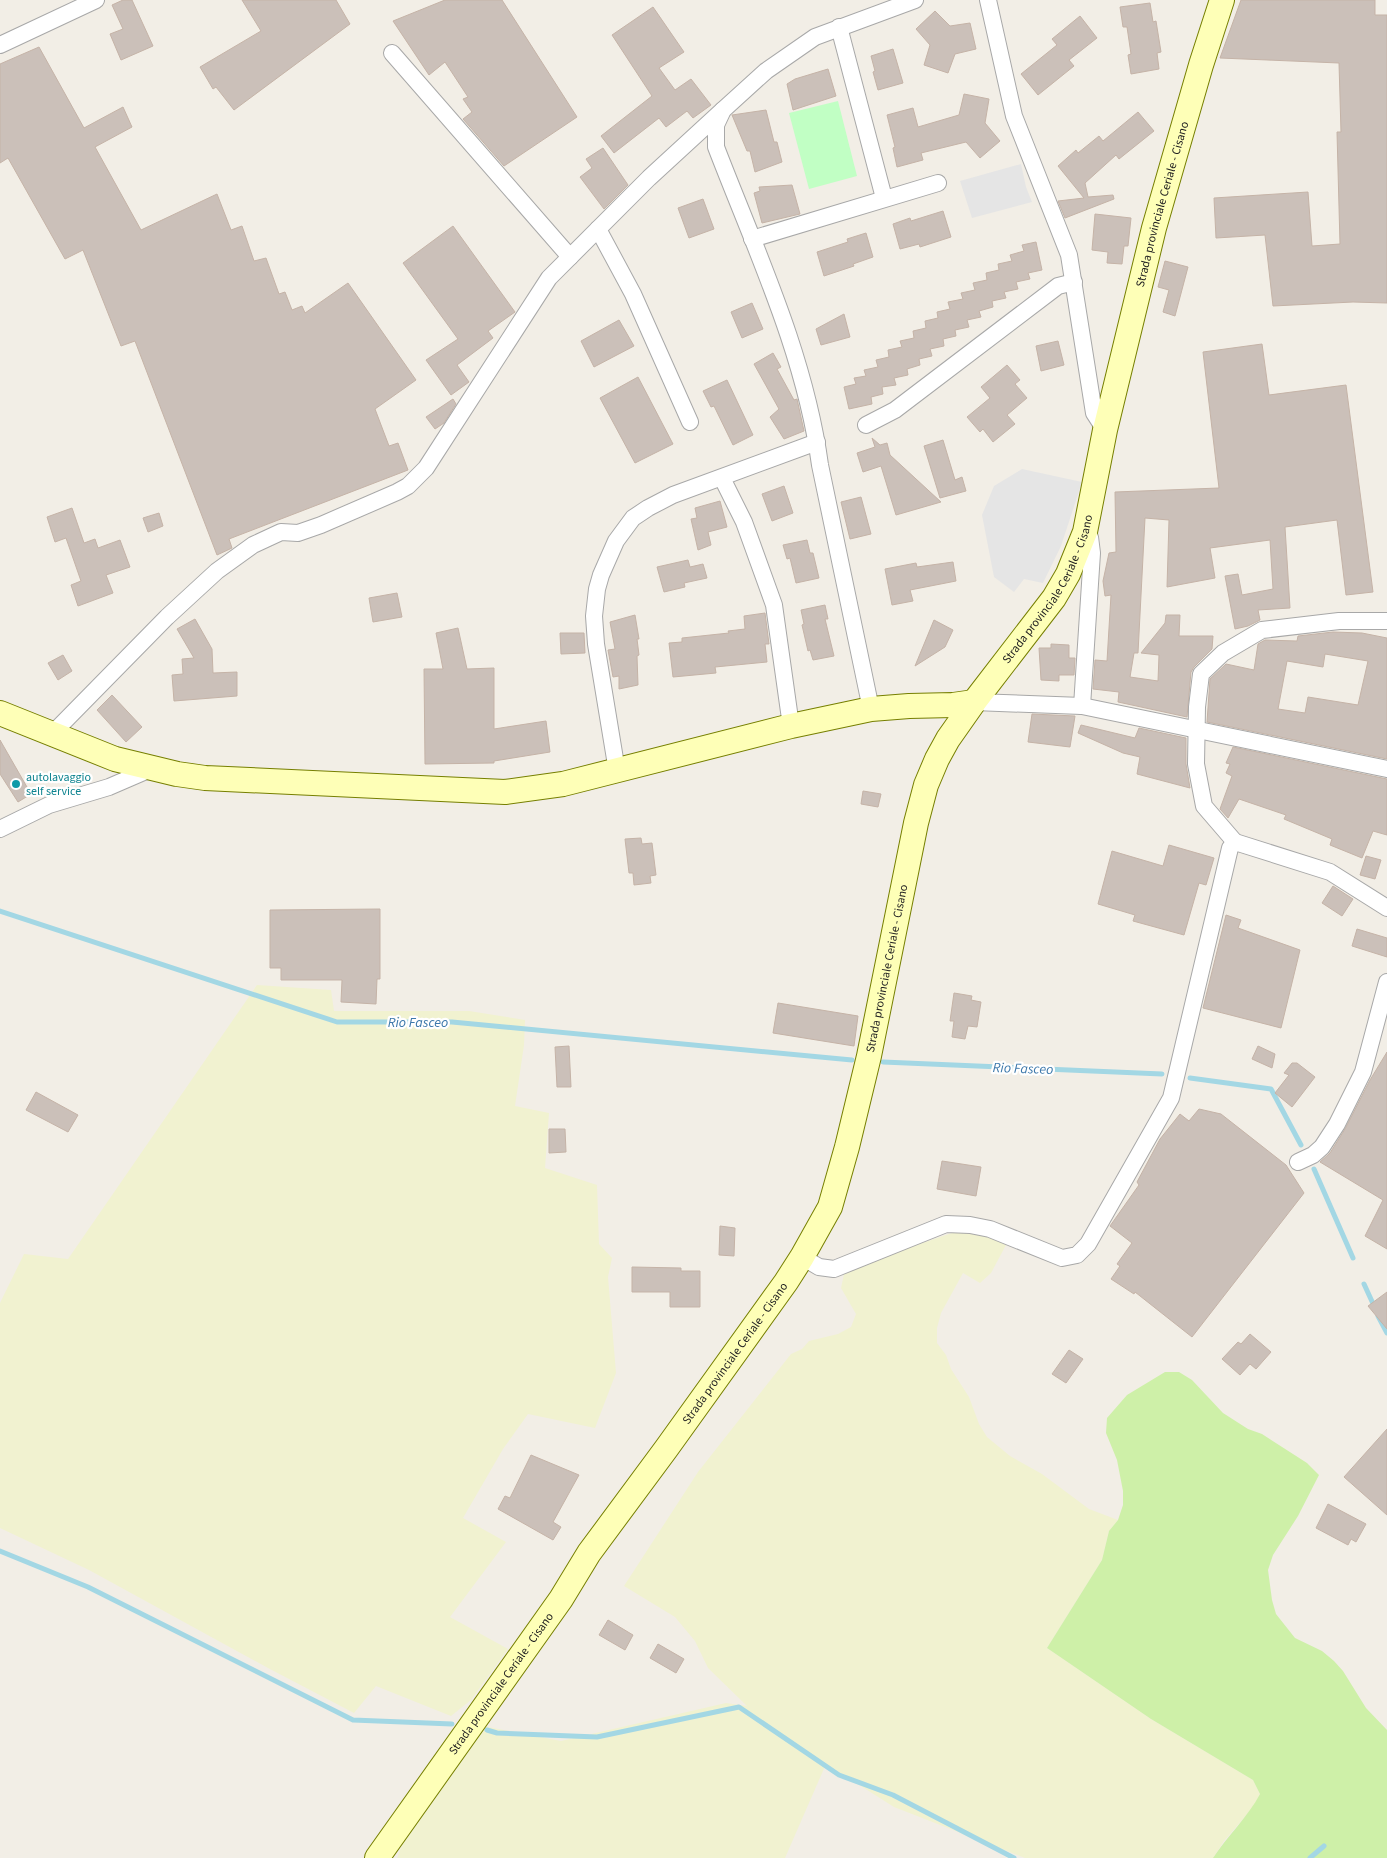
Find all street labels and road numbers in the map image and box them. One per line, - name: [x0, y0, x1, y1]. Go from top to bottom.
- street label: Strada provinciale Ceriale - Cisano: [1132, 120, 1193, 289]
- street label: Strada provinciale Ceriale - Cisano: [999, 513, 1097, 667]
- street label: Strada provinciale Ceriale - Cisano: [862, 883, 912, 1054]
- street label: Strada provinciale Ceriale - Cisano: [678, 1279, 792, 1428]
- street label: Strada provinciale Ceriale - Cisano: [445, 1609, 558, 1758]

